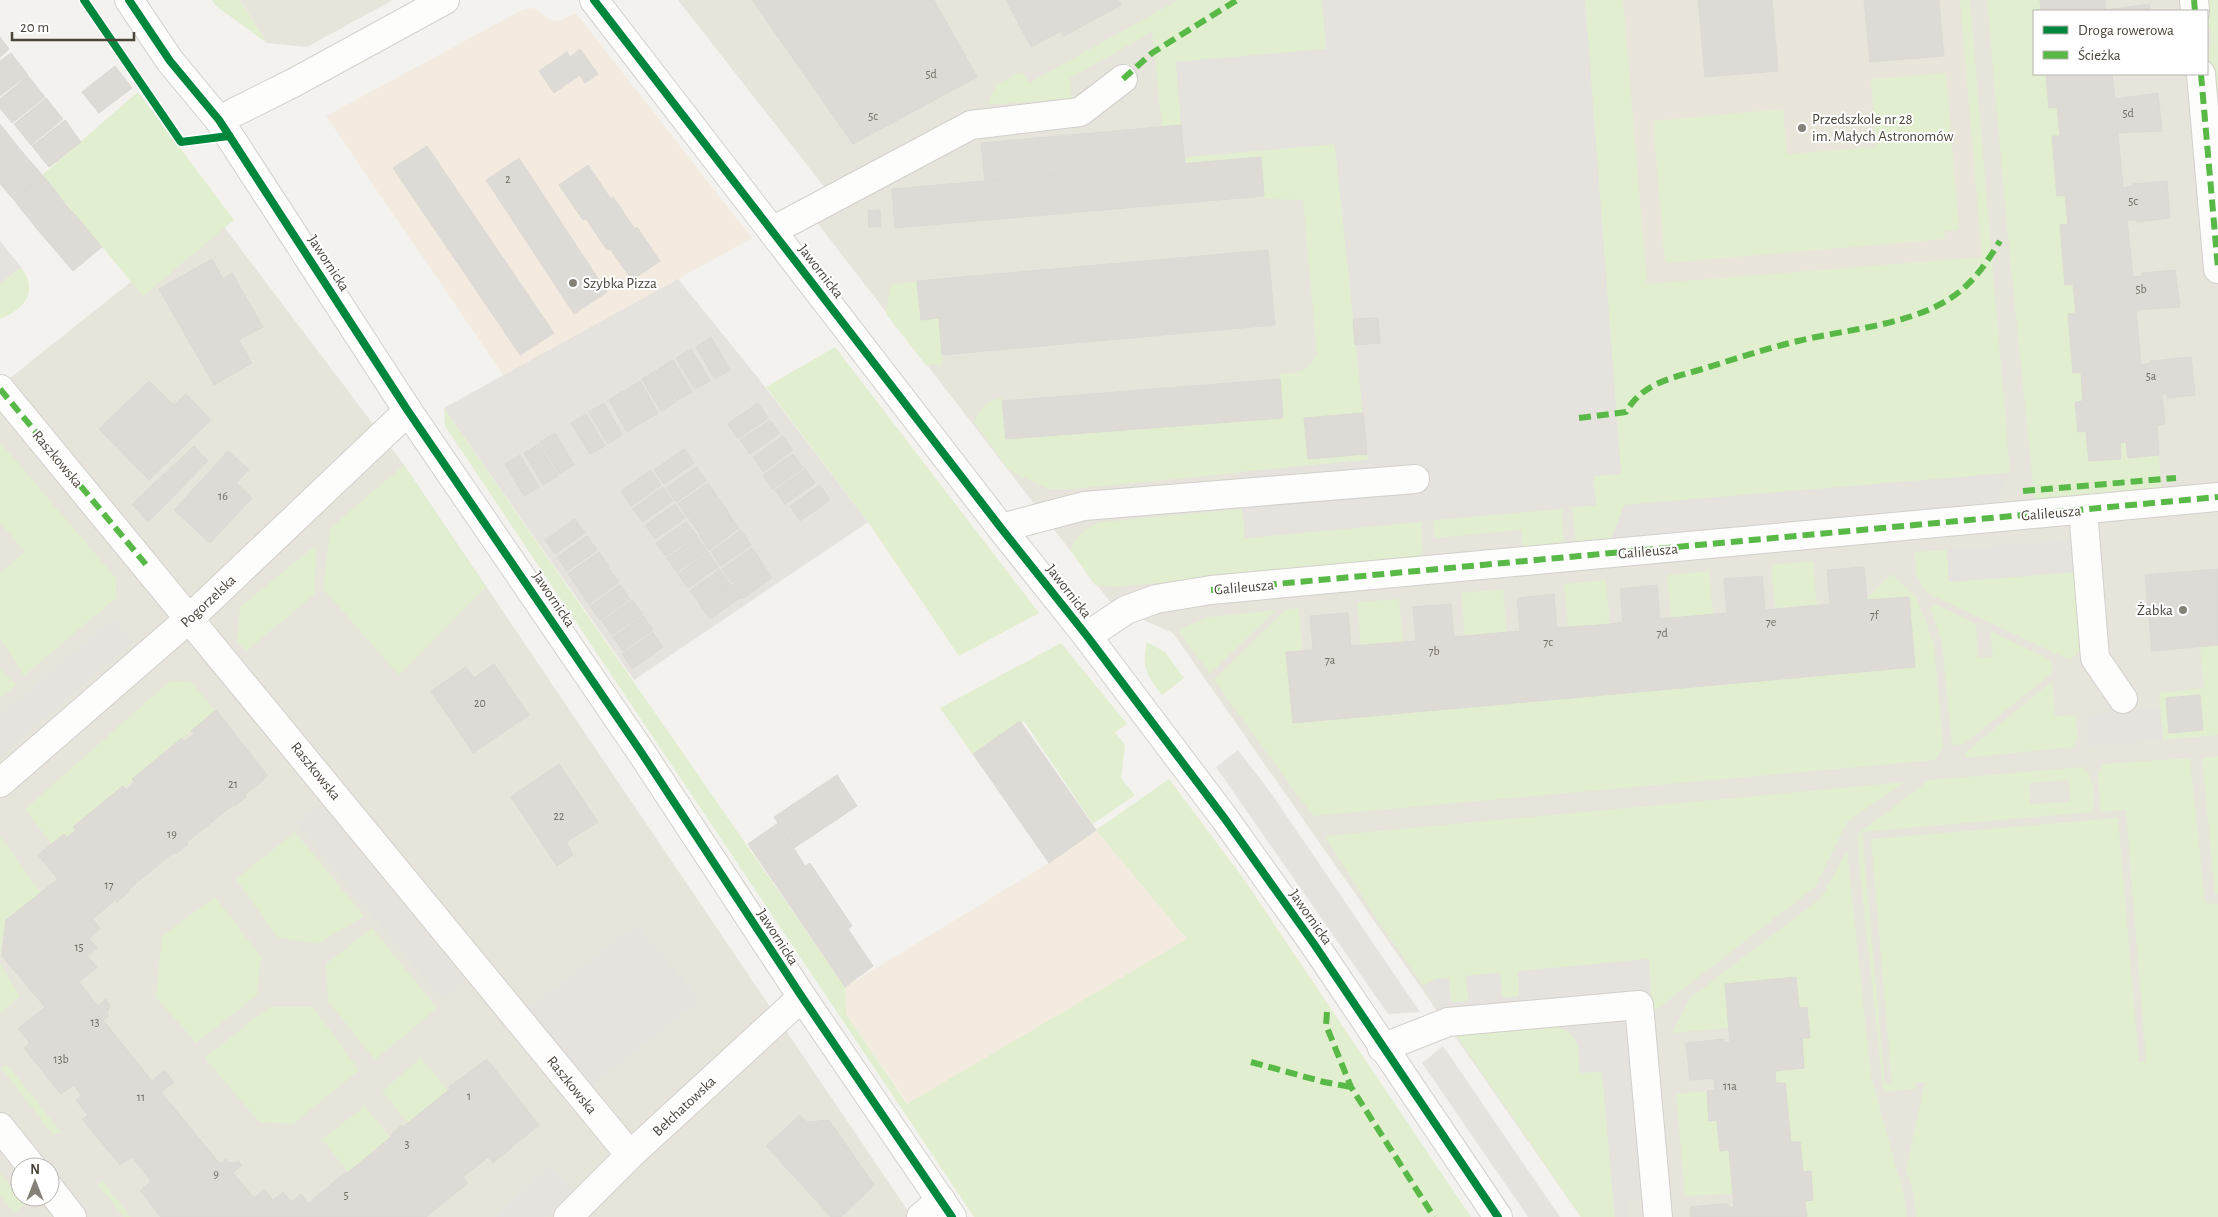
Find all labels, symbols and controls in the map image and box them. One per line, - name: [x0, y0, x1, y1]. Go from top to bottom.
- scale bar: [12, 10, 135, 42]
- legend: [2033, 10, 2208, 75]
- text: 20 m: [20, 20, 49, 35]
- text: Droga rowerowa: [2078, 23, 2174, 38]
- text: Ścieżka: [2078, 46, 2121, 63]
- house number: 5d: [925, 68, 937, 80]
- house number: 5d: [2122, 107, 2134, 119]
- house number: 5c: [868, 110, 878, 122]
- place label: Przedszkole nr 28 im. Małych Astronomów: [1812, 112, 1954, 144]
- marker: Przedszkole nr 28 im. Małych Astronomów: [1796, 122, 1808, 134]
- house number: 2: [505, 173, 511, 185]
- house number: 5c: [2128, 195, 2138, 207]
- street label: Jawornicka: [305, 232, 352, 294]
- street label: Jawornicka: [795, 242, 846, 301]
- place label: Szybka Pizza: [583, 276, 657, 291]
- marker: Szybka Pizza: [567, 277, 579, 289]
- house number: 5b: [2135, 283, 2147, 295]
- house number: 5a: [2146, 370, 2157, 382]
- street label: Raszkowska: [30, 428, 86, 491]
- house number: 16: [218, 490, 228, 502]
- street label: Galileusza: [2020, 503, 2082, 524]
- street label: Galileusza: [1617, 541, 1679, 562]
- street label: Jawornicka: [1043, 562, 1094, 621]
- street label: Jawornicka: [530, 569, 578, 630]
- street label: Pogorzelska: [178, 572, 239, 631]
- street label: Galileusza: [1213, 577, 1275, 598]
- place label: Żabka: [2137, 601, 2173, 618]
- marker: Żabka: [2177, 604, 2189, 616]
- house number: 7f: [1870, 609, 1880, 621]
- house number: 7e: [1766, 616, 1776, 628]
- house number: 7d: [1656, 627, 1668, 639]
- house number: 7c: [1543, 636, 1553, 648]
- house number: 7b: [1428, 645, 1440, 657]
- house number: 7a: [1325, 654, 1336, 666]
- house number: 20: [474, 697, 486, 709]
- street label: Raszkowska: [288, 740, 343, 803]
- house number: 21: [228, 778, 238, 790]
- house number: 22: [554, 810, 565, 822]
- house number: 19: [167, 828, 177, 840]
- house number: 17: [104, 879, 114, 891]
- street label: Jawornicka: [1286, 887, 1335, 948]
- street label: Jawornicka: [754, 906, 801, 968]
- house number: 15: [74, 941, 84, 953]
- house number: 13: [90, 1016, 100, 1028]
- house number: 13b: [53, 1053, 69, 1065]
- street label: Raszkowska: [544, 1054, 599, 1117]
- street label: Bełchatowska: [650, 1074, 719, 1139]
- house number: 11a: [1723, 1080, 1737, 1092]
- house number: 1: [467, 1090, 471, 1102]
- house number: 11: [137, 1091, 145, 1103]
- house number: 3: [405, 1138, 410, 1150]
- north arrow: [10, 1157, 60, 1207]
- text: N: [30, 1163, 40, 1177]
- house number: 9: [213, 1168, 219, 1180]
- house number: 5: [343, 1189, 349, 1201]

